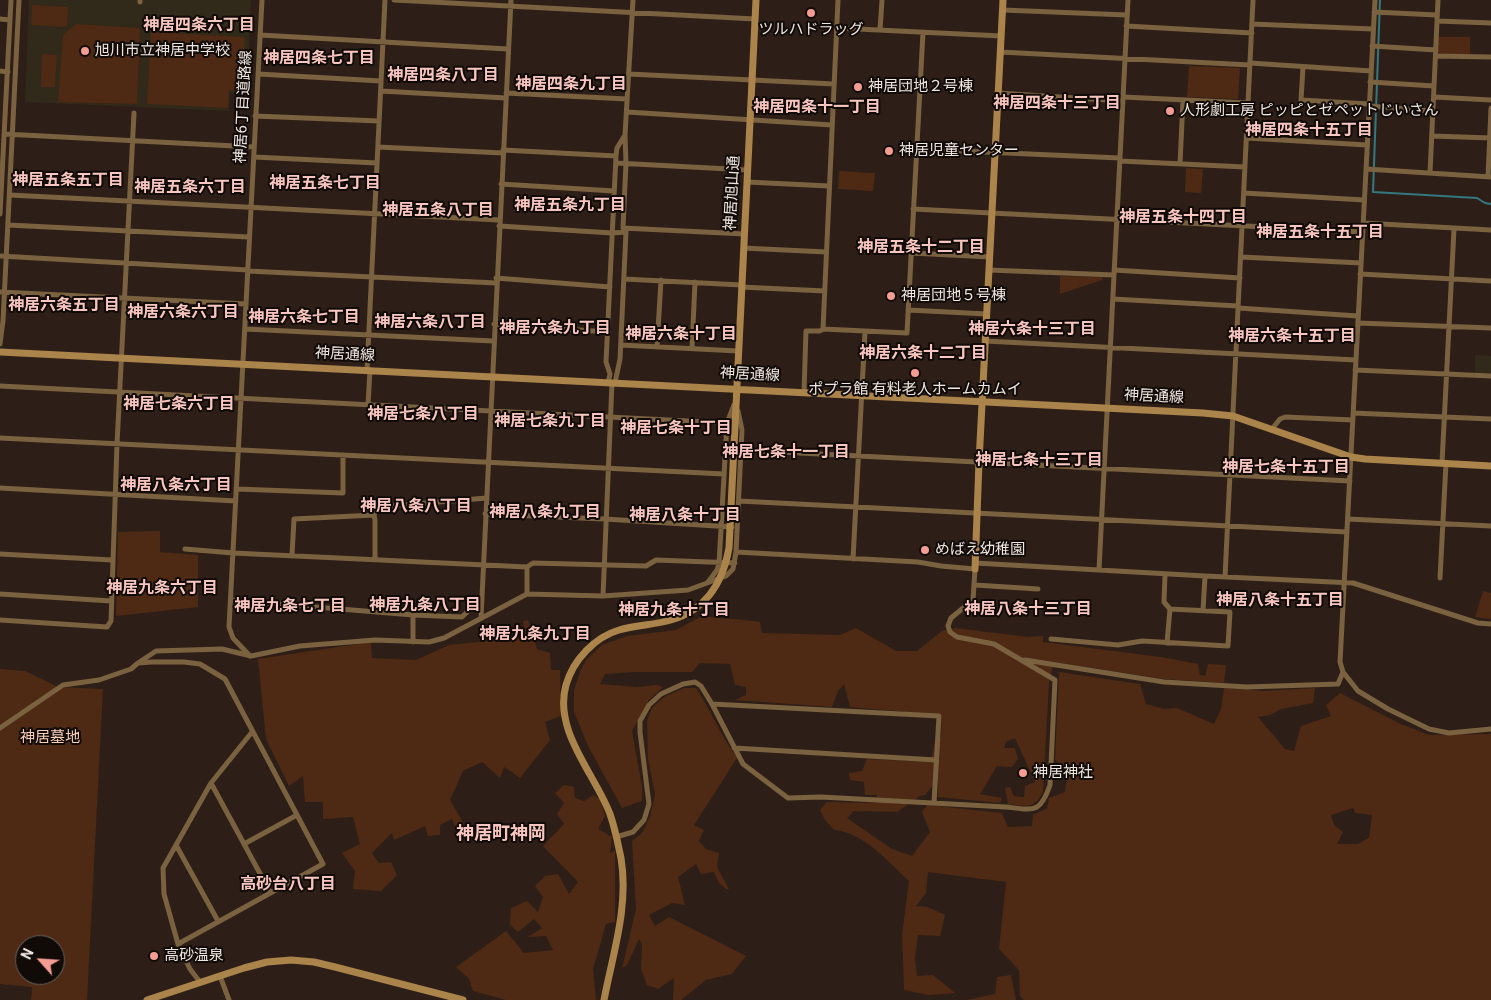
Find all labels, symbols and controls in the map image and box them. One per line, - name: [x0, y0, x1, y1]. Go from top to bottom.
- marker: ツルハドラッグ: [805, 7, 817, 19]
- district label: 神居四条六丁目: [143, 16, 255, 36]
- place label: ツルハドラッグ: [759, 21, 863, 39]
- place label: 旭川市立神居中学校: [95, 42, 230, 60]
- marker: 旭川市立神居中学校: [79, 45, 91, 57]
- district label: 神居四条七丁目: [263, 49, 375, 69]
- street label: 神居6丁目道路線: [232, 50, 256, 164]
- district label: 神居四条八丁目: [387, 66, 499, 86]
- district label: 神居四条九丁目: [515, 75, 627, 95]
- place label: 神居団地２号棟: [868, 78, 973, 96]
- marker: 神居団地２号棟: [852, 81, 864, 93]
- district label: 神居四条十三丁目: [993, 94, 1121, 114]
- district label: 神居四条十一丁目: [753, 98, 881, 118]
- place label: 人形劇工房 ピッピとゼペットじいさん: [1180, 102, 1439, 120]
- marker: 人形劇工房 ピッピとゼペットじいさん: [1164, 105, 1176, 117]
- district label: 神居四条十五丁目: [1245, 121, 1373, 141]
- place label: 神居児童センター: [899, 142, 1019, 160]
- marker: 神居児童センター: [883, 145, 895, 157]
- street label: 神居旭山通: [722, 155, 744, 231]
- district label: 神居五条五丁目: [12, 171, 124, 191]
- district label: 神居五条七丁目: [269, 174, 381, 194]
- district label: 神居五条六丁目: [134, 178, 246, 198]
- district label: 神居五条九丁目: [514, 196, 626, 216]
- district label: 神居五条八丁目: [382, 201, 494, 221]
- district label: 神居五条十四丁目: [1119, 208, 1247, 228]
- district label: 神居五条十五丁目: [1256, 223, 1384, 243]
- district label: 神居五条十二丁目: [857, 238, 985, 258]
- place label: 神居団地５号棟: [901, 287, 1006, 305]
- marker: 神居団地５号棟: [885, 290, 897, 302]
- district label: 神居六条五丁目: [8, 296, 120, 316]
- district label: 神居六条六丁目: [127, 303, 239, 323]
- district label: 神居六条七丁目: [248, 308, 360, 328]
- district label: 神居六条八丁目: [374, 313, 486, 333]
- district label: 神居六条九丁目: [499, 319, 611, 339]
- district label: 神居六条十三丁目: [968, 320, 1096, 340]
- district label: 神居六条十丁目: [625, 325, 737, 345]
- district label: 神居六条十五丁目: [1228, 327, 1356, 347]
- street label: 神居通線: [315, 344, 375, 366]
- district label: 神居六条十二丁目: [859, 344, 987, 364]
- street label: 神居通線: [720, 364, 780, 386]
- marker: ポプラ館 有料老人ホームカムイ: [909, 367, 921, 379]
- place label: ポプラ館 有料老人ホームカムイ: [808, 381, 1022, 399]
- street label: 神居通線: [1124, 386, 1184, 408]
- district label: 神居七条六丁目: [123, 395, 235, 415]
- district label: 神居七条八丁目: [367, 405, 479, 425]
- district label: 神居七条九丁目: [494, 412, 606, 432]
- district label: 神居七条十丁目: [620, 419, 732, 439]
- district label: 神居七条十一丁目: [722, 443, 850, 463]
- district label: 神居七条十三丁目: [975, 451, 1103, 471]
- district label: 神居七条十五丁目: [1222, 458, 1350, 478]
- district label: 神居八条六丁目: [120, 476, 232, 496]
- district label: 神居八条八丁目: [360, 497, 472, 517]
- district label: 神居八条九丁目: [489, 503, 601, 523]
- district label: 神居八条十丁目: [629, 506, 741, 526]
- place label: めばえ幼稚園: [935, 541, 1025, 559]
- marker: めばえ幼稚園: [919, 544, 931, 556]
- district label: 神居九条六丁目: [106, 579, 218, 599]
- district label: 神居八条十五丁目: [1216, 591, 1344, 611]
- district label: 神居九条八丁目: [369, 596, 481, 616]
- district label: 神居九条七丁目: [234, 597, 346, 617]
- district label: 神居八条十三丁目: [964, 600, 1092, 620]
- district label: 神居九条十丁目: [618, 601, 730, 621]
- district label: 神居九条九丁目: [479, 625, 591, 645]
- park label: 神居墓地: [20, 729, 80, 747]
- place label: 神居神社: [1033, 764, 1093, 782]
- marker: 神居神社: [1017, 767, 1029, 779]
- district label: 神居町神岡: [456, 823, 546, 845]
- district label: 高砂台八丁目: [240, 875, 336, 895]
- north arrow: [15, 935, 65, 985]
- text: N: [18, 946, 37, 962]
- place label: 高砂温泉: [164, 947, 224, 965]
- marker: 高砂温泉: [148, 950, 160, 962]

